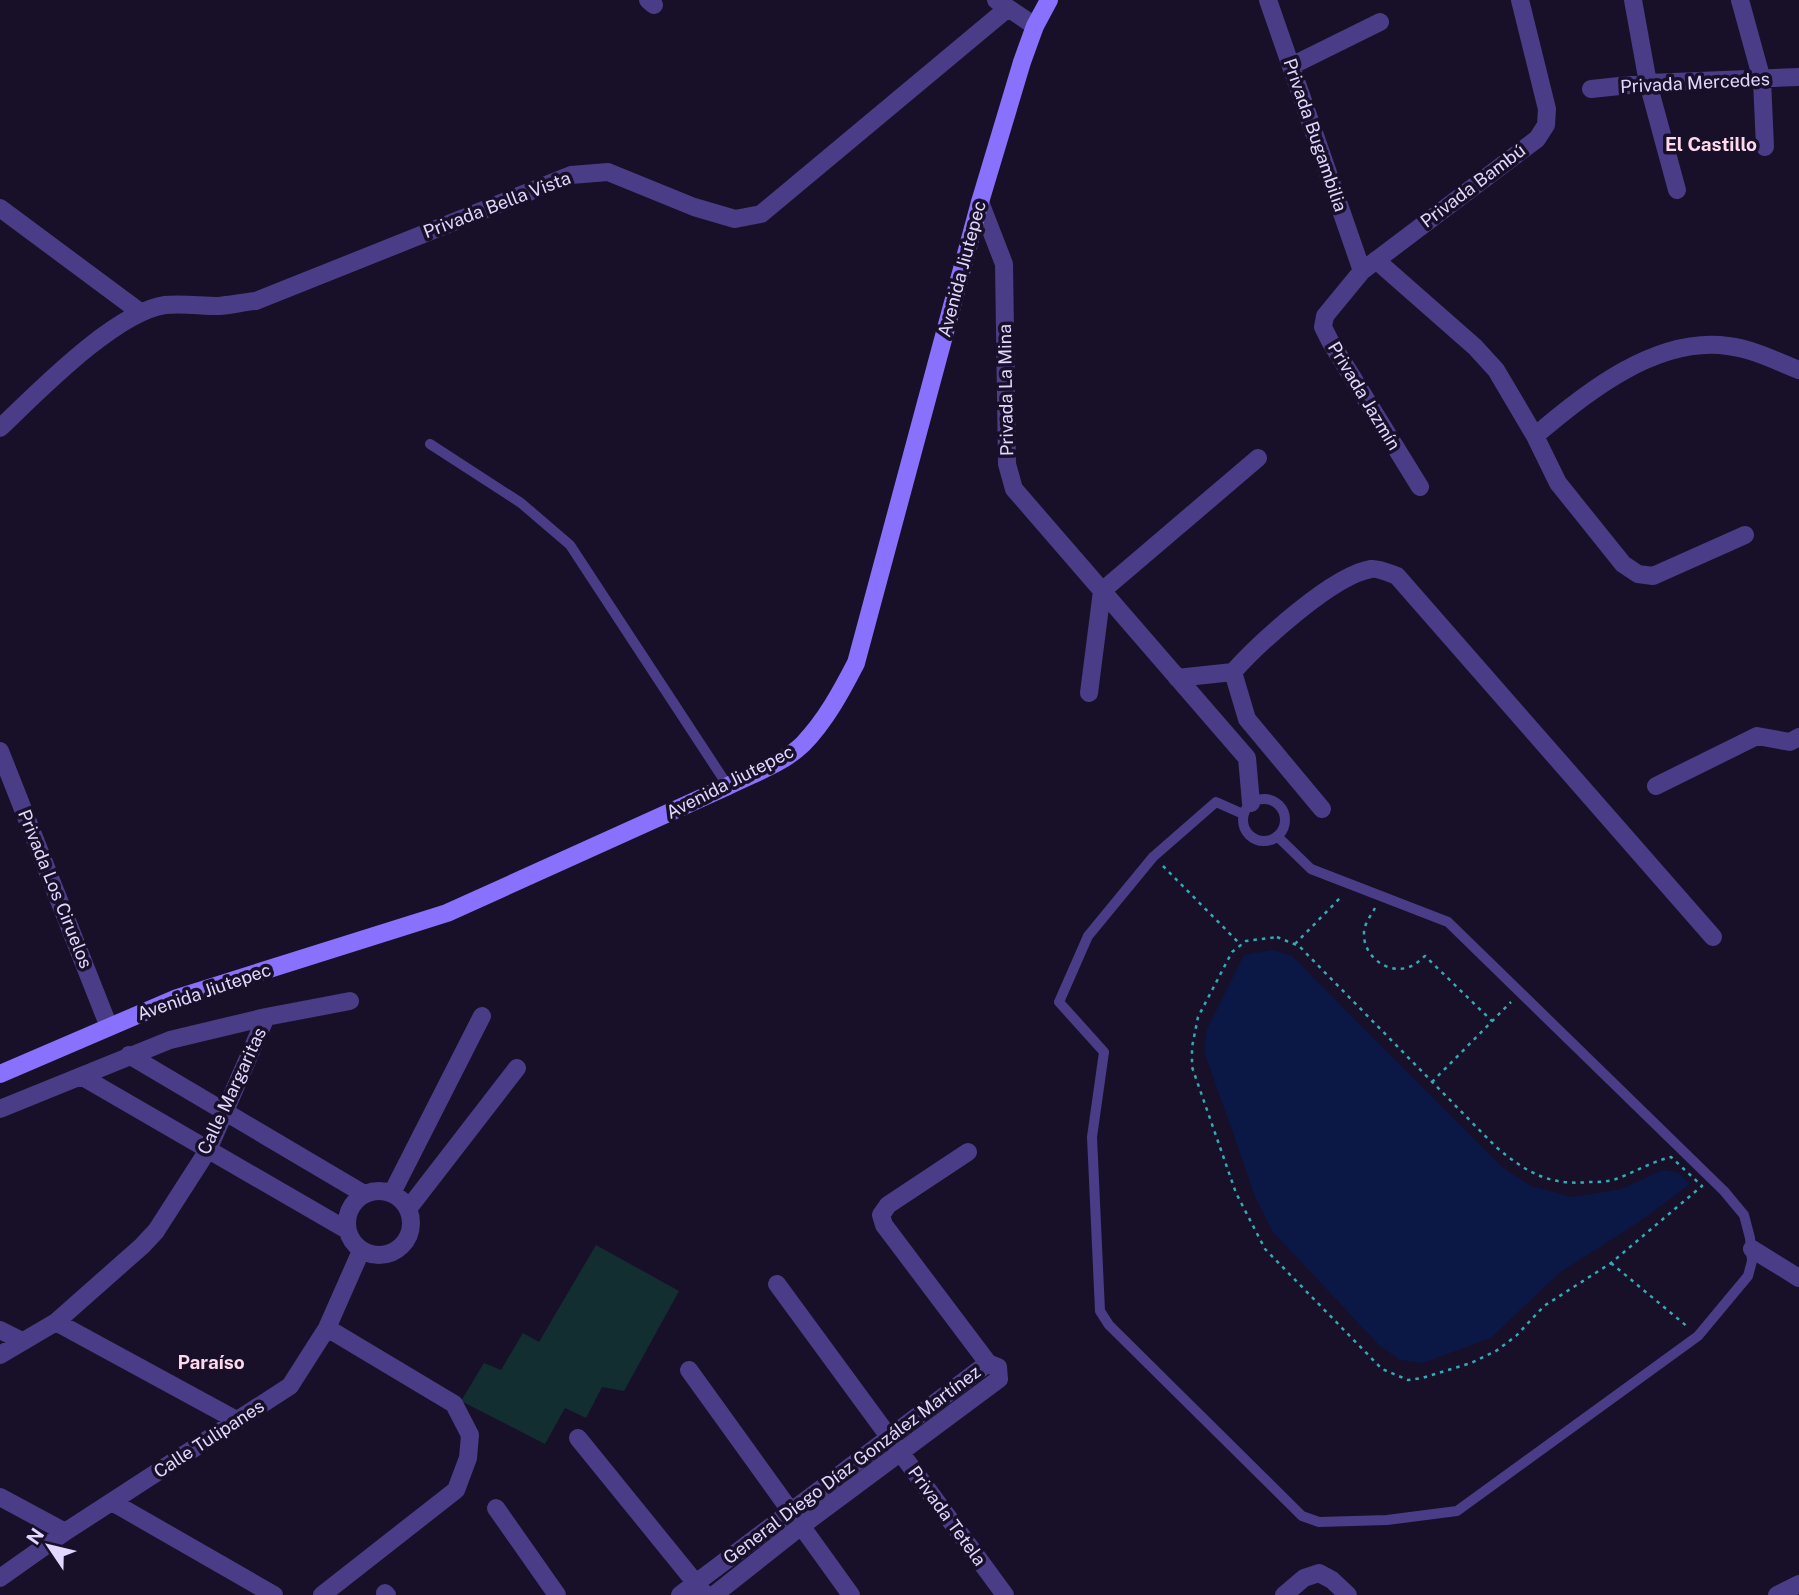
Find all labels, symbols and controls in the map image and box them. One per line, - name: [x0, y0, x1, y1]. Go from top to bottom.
- street label: Privada Bugambilia: [1279, 55, 1352, 214]
- street label: Privada Mercedes: [1620, 68, 1770, 97]
- district label: El Castillo: [1665, 133, 1757, 155]
- street label: Privada Bambú: [1416, 139, 1529, 232]
- street label: Privada Bella Vista: [420, 167, 573, 242]
- street label: Avenida Jiutepec: [933, 198, 990, 339]
- street label: Privada La Mina: [994, 324, 1017, 456]
- street label: Privada Jazmín: [1324, 338, 1405, 454]
- street label: Avenida Jiutepec: [663, 740, 797, 823]
- street label: Privada Los Ciruelos: [14, 806, 97, 971]
- street label: Avenida Jiutepec: [134, 959, 274, 1024]
- street label: Calle Margaritas: [193, 1024, 270, 1158]
- district label: Paraíso: [177, 1351, 245, 1373]
- street label: General Diego Díaz González Martínez: [719, 1361, 984, 1568]
- street label: Calle Tulipanes: [150, 1395, 268, 1482]
- street label: Privada Tetela: [904, 1462, 991, 1570]
- north arrow: [14, 1511, 84, 1581]
- text: N: [22, 1524, 48, 1549]

